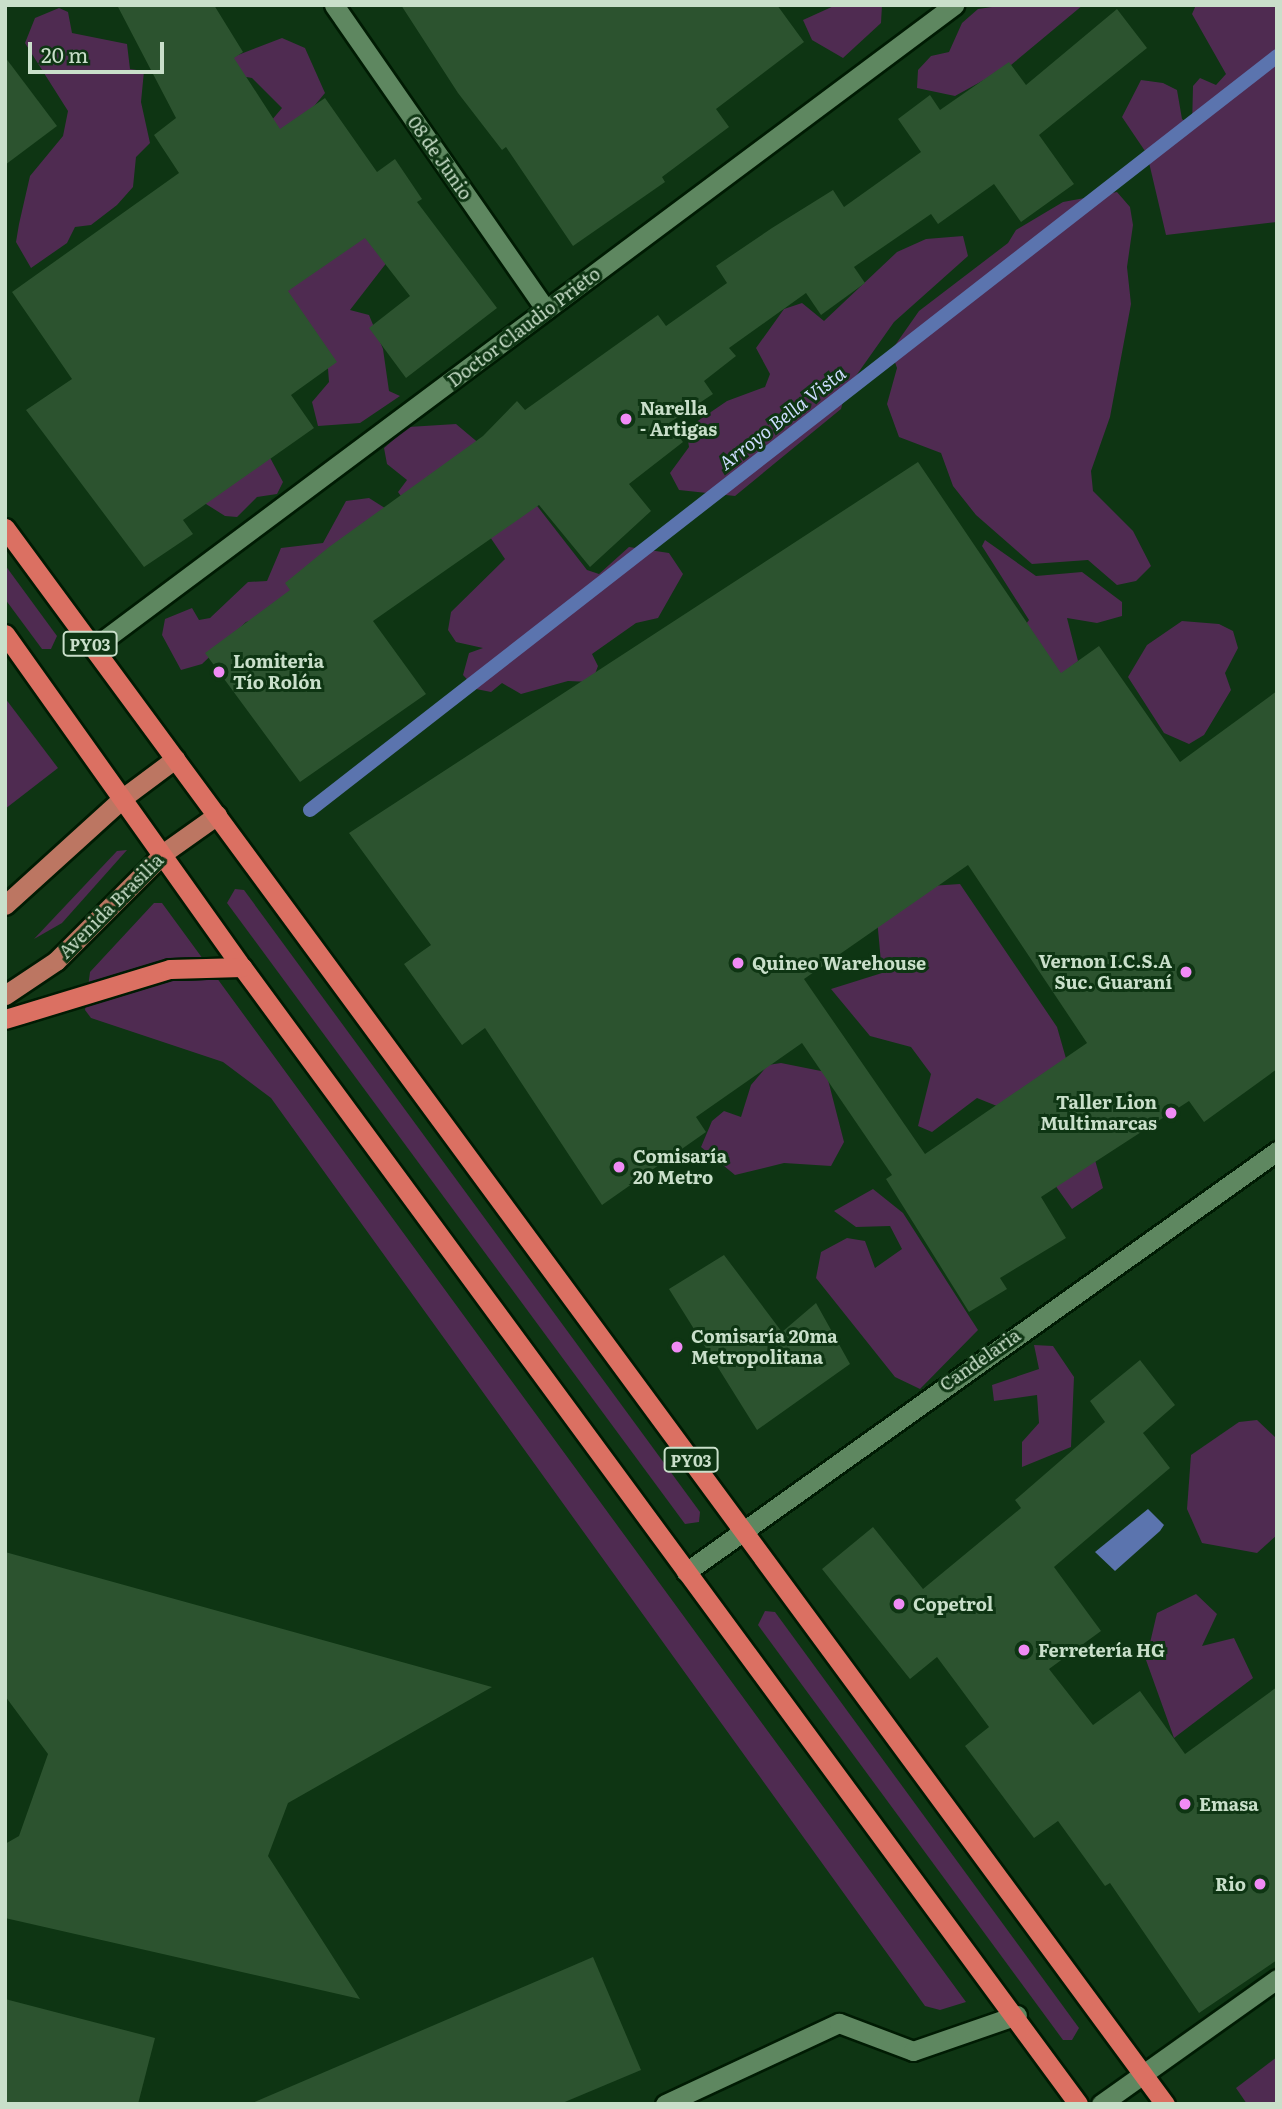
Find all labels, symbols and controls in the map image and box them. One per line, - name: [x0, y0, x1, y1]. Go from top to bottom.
- scale bar: [32, 28, 168, 72]
- text: 20 m: [41, 38, 88, 69]
- street label: 08 de Junio: [403, 112, 477, 204]
- street label: Doctor Claudio Prieto: [443, 263, 605, 391]
- water label: Arroyo Bella Vista: [714, 361, 850, 475]
- place label: Narella - Artigas: [640, 398, 717, 440]
- marker: Narella - Artigas: [618, 411, 634, 427]
- road number: PY03: [62, 632, 118, 656]
- place label: Lomiteria Tío Rolón: [233, 651, 324, 694]
- marker: Lomiteria Tío Rolón: [211, 664, 227, 680]
- street label: Avenida Brasilia: [54, 849, 168, 963]
- place label: Vernon I.C.S.A Suc. Guaraní: [1039, 951, 1172, 993]
- place label: Quineo Warehouse: [752, 952, 926, 974]
- marker: Quineo Warehouse: [730, 955, 746, 971]
- marker: Vernon I.C.S.A Suc. Guaraní: [1178, 964, 1194, 980]
- place label: Taller Lion Multimarcas: [1040, 1092, 1157, 1134]
- marker: Taller Lion Multimarcas: [1163, 1105, 1179, 1121]
- place label: Comisaría 20 Metro: [633, 1146, 727, 1188]
- marker: Comisaría 20 Metro: [611, 1159, 627, 1175]
- street label: Candelaria: [936, 1324, 1024, 1396]
- place label: Comisaría 20ma Metropolitana: [691, 1326, 838, 1368]
- marker: Comisaría 20ma Metropolitana: [669, 1339, 685, 1355]
- road number: PY03: [663, 1448, 719, 1472]
- place label: Copetrol: [913, 1593, 993, 1615]
- marker: Copetrol: [891, 1596, 907, 1612]
- place label: Ferretería HG: [1038, 1639, 1165, 1661]
- marker: Ferretería HG: [1016, 1642, 1032, 1658]
- place label: Emasa: [1199, 1793, 1259, 1815]
- marker: Emasa: [1177, 1796, 1193, 1812]
- place label: Rio: [1215, 1873, 1246, 1895]
- marker: Rio: [1252, 1876, 1268, 1892]

